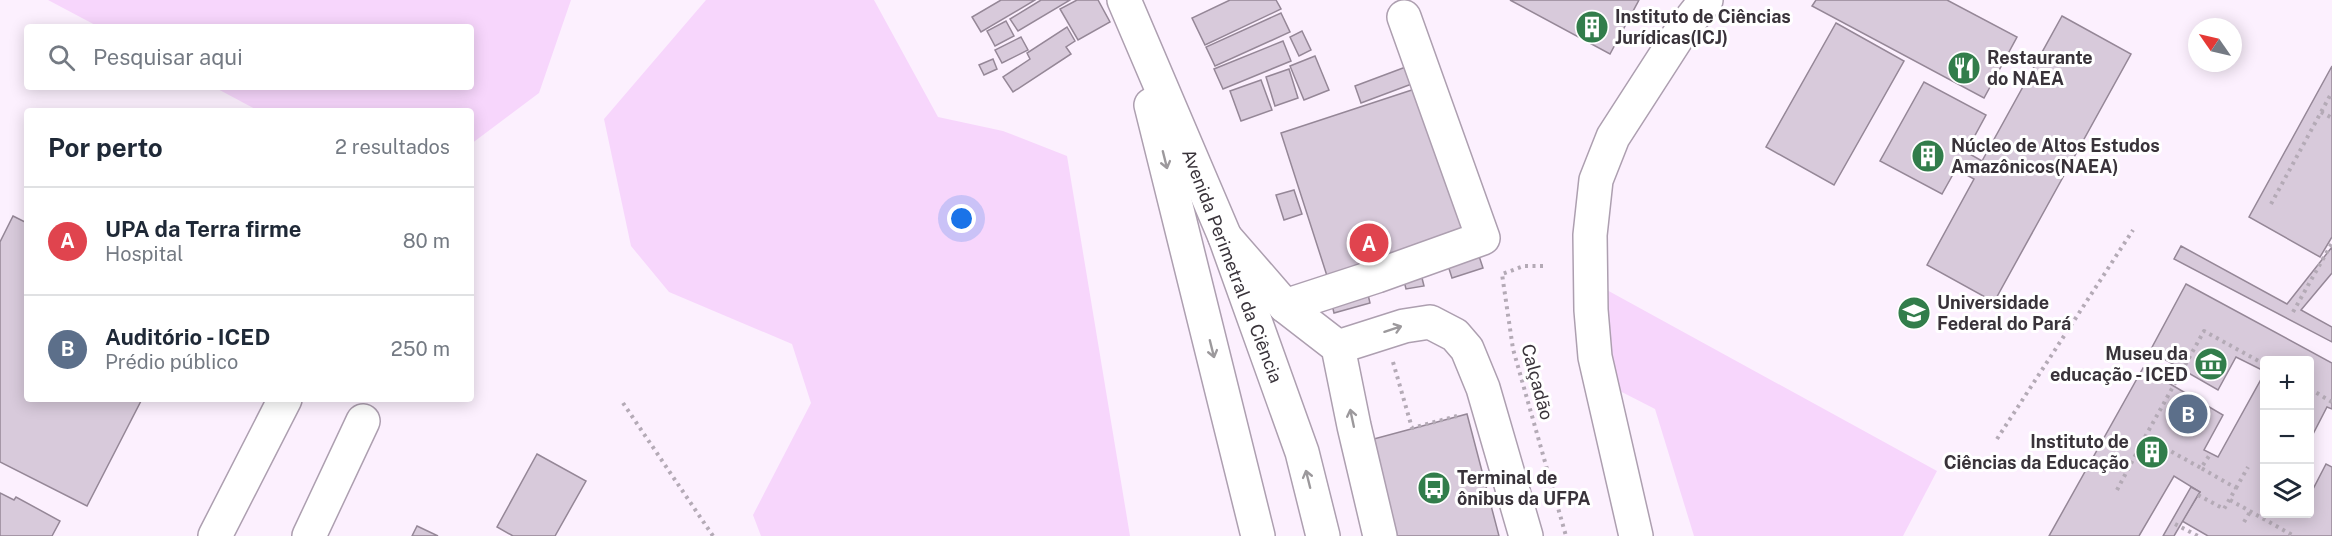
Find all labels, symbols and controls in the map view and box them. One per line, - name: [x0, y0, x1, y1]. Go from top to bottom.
- place label: Instituto de Ciências Jurídicas(ICJ): [1615, 6, 1791, 48]
- building icon: Instituto de Ciências Jurídicas(ICJ): [1574, 9, 1610, 45]
- north arrow: [2188, 18, 2242, 72]
- search box: [24, 24, 474, 90]
- icon: search: [45, 41, 78, 74]
- text: Pesquisar aqui: [93, 44, 243, 70]
- place label: Restaurante do NAEA: [1987, 47, 2093, 89]
- restaurant icon: Restaurante do NAEA: [1946, 50, 1982, 86]
- text: Por perto: [48, 132, 163, 163]
- text: 2 resultados: [335, 135, 450, 159]
- place label: Núcleo de Altos Estudos Amazônicos(NAEA): [1951, 135, 2160, 177]
- building icon: Núcleo de Altos Estudos Amazônicos(NAEA): [1910, 138, 1946, 174]
- street label: Avenida Perimetral da Ciência: [1178, 146, 1287, 386]
- one-way arrow: [1159, 150, 1171, 169]
- your location: [947, 204, 976, 233]
- text: UPA da Terra firme: [105, 216, 301, 242]
- pin: A: [1350, 220, 1388, 266]
- text: A: [60, 229, 75, 253]
- text: 80 m: [403, 229, 450, 253]
- text: Hospital: [105, 242, 183, 266]
- place label: Universidade Federal do Pará: [1937, 292, 2071, 334]
- school or university icon: Universidade Federal do Pará: [1896, 295, 1932, 331]
- one-way arrow: [1383, 323, 1402, 334]
- text: Auditório - ICED: [105, 324, 270, 350]
- text: B: [61, 337, 74, 361]
- text: 250 m: [391, 337, 450, 361]
- one-way arrow: [1207, 339, 1219, 358]
- street label: Calçadão: [1517, 342, 1558, 422]
- place label: Museu da educação - ICED: [2050, 343, 2188, 385]
- museum icon: Museu da educação - ICED: [2193, 346, 2229, 382]
- text: Prédio público: [105, 350, 238, 374]
- map controls: [2260, 356, 2314, 518]
- button: +: [2260, 356, 2314, 410]
- pin: B: [2168, 392, 2208, 436]
- one-way arrow: [1346, 409, 1357, 428]
- button: −: [2260, 410, 2314, 464]
- place label: Instituto de Ciências da Educação: [1944, 431, 2129, 473]
- building icon: Instituto de Ciências da Educação: [2134, 434, 2170, 470]
- button: layers: [2260, 464, 2314, 518]
- place label: Terminal de ônibus da UFPA: [1457, 467, 1591, 509]
- one-way arrow: [1302, 470, 1314, 489]
- bus stop icon: Terminal de ônibus da UFPA: [1416, 470, 1452, 506]

